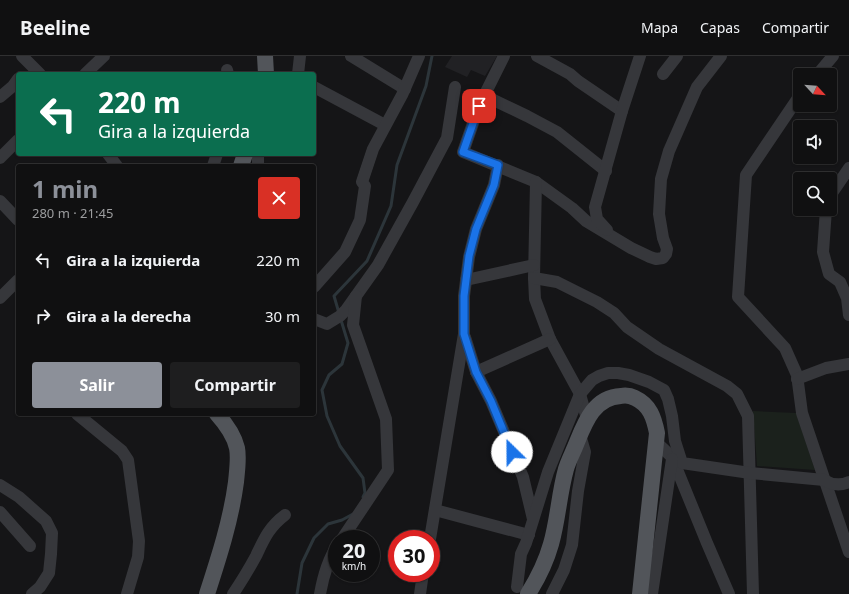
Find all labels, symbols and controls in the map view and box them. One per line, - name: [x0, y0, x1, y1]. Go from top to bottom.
- text: Beeline: [20, 15, 90, 41]
- text: Mapa: [641, 18, 678, 37]
- text: Capas: [700, 18, 740, 37]
- text: Compartir: [762, 18, 829, 37]
- north arrow: [793, 68, 837, 112]
- map controls: [793, 68, 837, 216]
- text: 220 m: [98, 83, 181, 121]
- icon: left: [32, 88, 84, 140]
- pin: [462, 89, 496, 123]
- icon: arrive: [468, 95, 490, 117]
- text: Gira a la izquierda: [98, 119, 250, 143]
- button: sound: [793, 120, 837, 164]
- text: 1 min: [32, 172, 98, 205]
- button: search: [793, 172, 837, 216]
- button: close: [258, 177, 300, 219]
- text: 280 m · 21:45: [32, 204, 113, 222]
- icon: left: [32, 249, 54, 271]
- text: Gira a la izquierda: [66, 250, 200, 270]
- text: 220 m: [256, 250, 300, 270]
- icon: right: [32, 305, 54, 327]
- text: Gira a la derecha: [66, 306, 191, 326]
- text: 30 m: [265, 306, 300, 326]
- button: Salir: [32, 362, 162, 408]
- button: Compartir: [170, 362, 300, 408]
- position arrow: [491, 431, 533, 473]
- speed limit sign: 30: [388, 530, 440, 582]
- text: 20: [343, 537, 365, 564]
- text: km/h: [342, 559, 366, 573]

